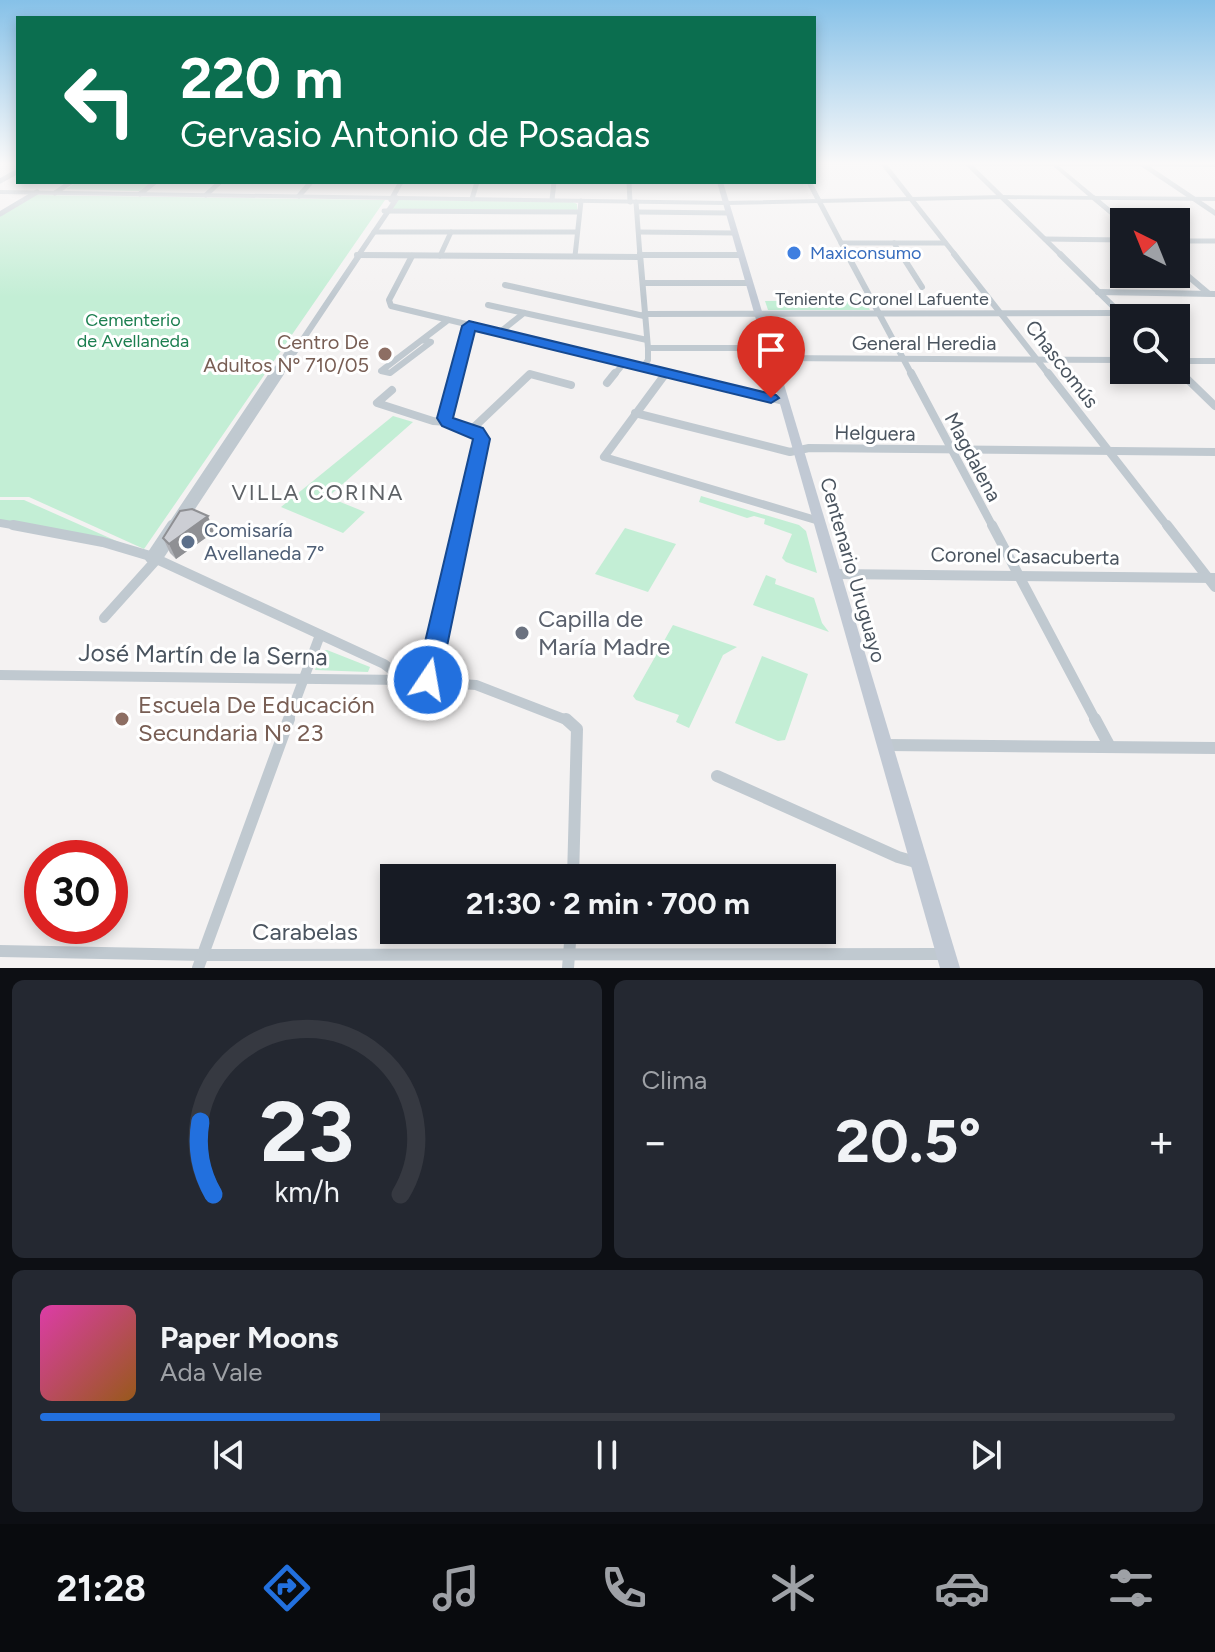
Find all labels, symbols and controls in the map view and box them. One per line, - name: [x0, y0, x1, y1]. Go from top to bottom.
- text: 220 m: [180, 45, 343, 112]
- icon: left: [48, 48, 152, 152]
- text: Gervasio Antonio de Posadas: [180, 113, 650, 156]
- north arrow: [1110, 208, 1190, 288]
- map controls: [1110, 208, 1190, 384]
- place label: Maxiconsumo: [810, 242, 922, 264]
- marker: Maxiconsumo: [785, 244, 803, 262]
- street label: Teniente Coronel Lafuente: [775, 288, 989, 310]
- button: search: [1110, 304, 1190, 384]
- park label: Cementerio de Avellaneda: [77, 309, 189, 352]
- street label: Chascomús: [1020, 315, 1104, 413]
- pin: [737, 316, 805, 398]
- icon: arrive: [749, 328, 793, 372]
- place label: Centro De Adultos Nº 710/05: [203, 330, 369, 377]
- street label: General Heredia: [852, 331, 996, 355]
- marker: Centro De Adultos Nº 710/05: [376, 345, 394, 363]
- street label: Magdalena: [940, 408, 1006, 506]
- street label: Helguera: [834, 420, 916, 446]
- street label: Centenario Uruguayo: [815, 475, 891, 665]
- district label: VILLA CORINA: [231, 479, 405, 506]
- place label: Comisaría Avellaneda 7°: [204, 518, 324, 565]
- marker: Comisaría Avellaneda 7°: [179, 533, 197, 551]
- street label: Coronel Casacuberta: [930, 542, 1120, 570]
- place label: Capilla de María Madre: [538, 604, 670, 661]
- marker: Capilla de María Madre: [513, 624, 531, 642]
- street label: José Martín de la Serna: [78, 638, 328, 671]
- position arrow: [386, 638, 470, 722]
- place label: Escuela De Educación Secundaria Nº 23: [138, 690, 375, 747]
- marker: Escuela De Educación Secundaria Nº 23: [113, 710, 131, 728]
- speed limit sign: 30: [24, 840, 128, 944]
- text: 21:30 · 2 min · 700 m: [466, 885, 750, 922]
- street label: Carabelas: [252, 917, 358, 946]
- text: Clima: [642, 1064, 707, 1096]
- text: 23: [260, 1082, 354, 1182]
- text: 20.5°: [835, 1105, 981, 1177]
- text: −: [642, 1115, 669, 1168]
- text: +: [1148, 1115, 1175, 1168]
- text: km/h: [274, 1175, 339, 1209]
- text: Paper Moons: [160, 1319, 339, 1356]
- text: Ada Vale: [160, 1356, 263, 1388]
- icon: previous: [207, 1433, 251, 1477]
- icon: pause: [585, 1433, 629, 1477]
- icon: next: [964, 1433, 1008, 1477]
- icon: directions: [259, 1560, 315, 1616]
- icon: music: [428, 1560, 484, 1616]
- icon: phone: [596, 1560, 652, 1616]
- icon: climate: [765, 1560, 821, 1616]
- icon: car: [934, 1560, 990, 1616]
- icon: filters: [1103, 1560, 1159, 1616]
- text: 21:28: [56, 1567, 146, 1610]

